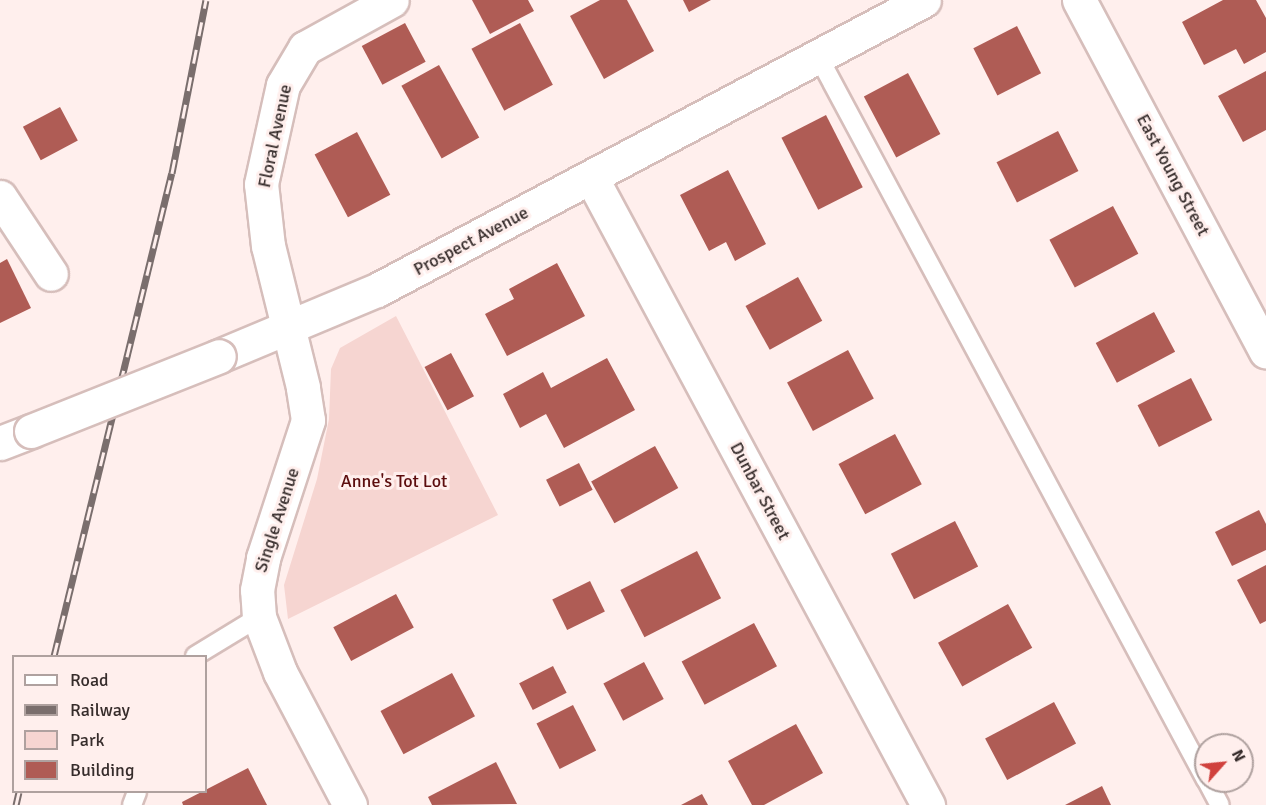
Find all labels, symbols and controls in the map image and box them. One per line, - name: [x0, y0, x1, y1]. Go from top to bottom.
- street label: Floral Avenue: [254, 82, 296, 190]
- street label: East Young Street: [1132, 110, 1214, 240]
- street label: Prospect Avenue: [410, 202, 532, 280]
- street label: Dunbar Street: [725, 439, 795, 543]
- street label: Single Avenue: [250, 465, 304, 575]
- park label: Anne's Tot Lot: [341, 470, 447, 492]
- legend: [12, 655, 207, 793]
- text: Road: [70, 669, 109, 691]
- text: Railway: [70, 699, 130, 721]
- text: Park: [70, 729, 105, 751]
- north arrow: [1194, 733, 1254, 793]
- text: N: [1227, 746, 1250, 765]
- text: Building: [70, 759, 134, 781]

